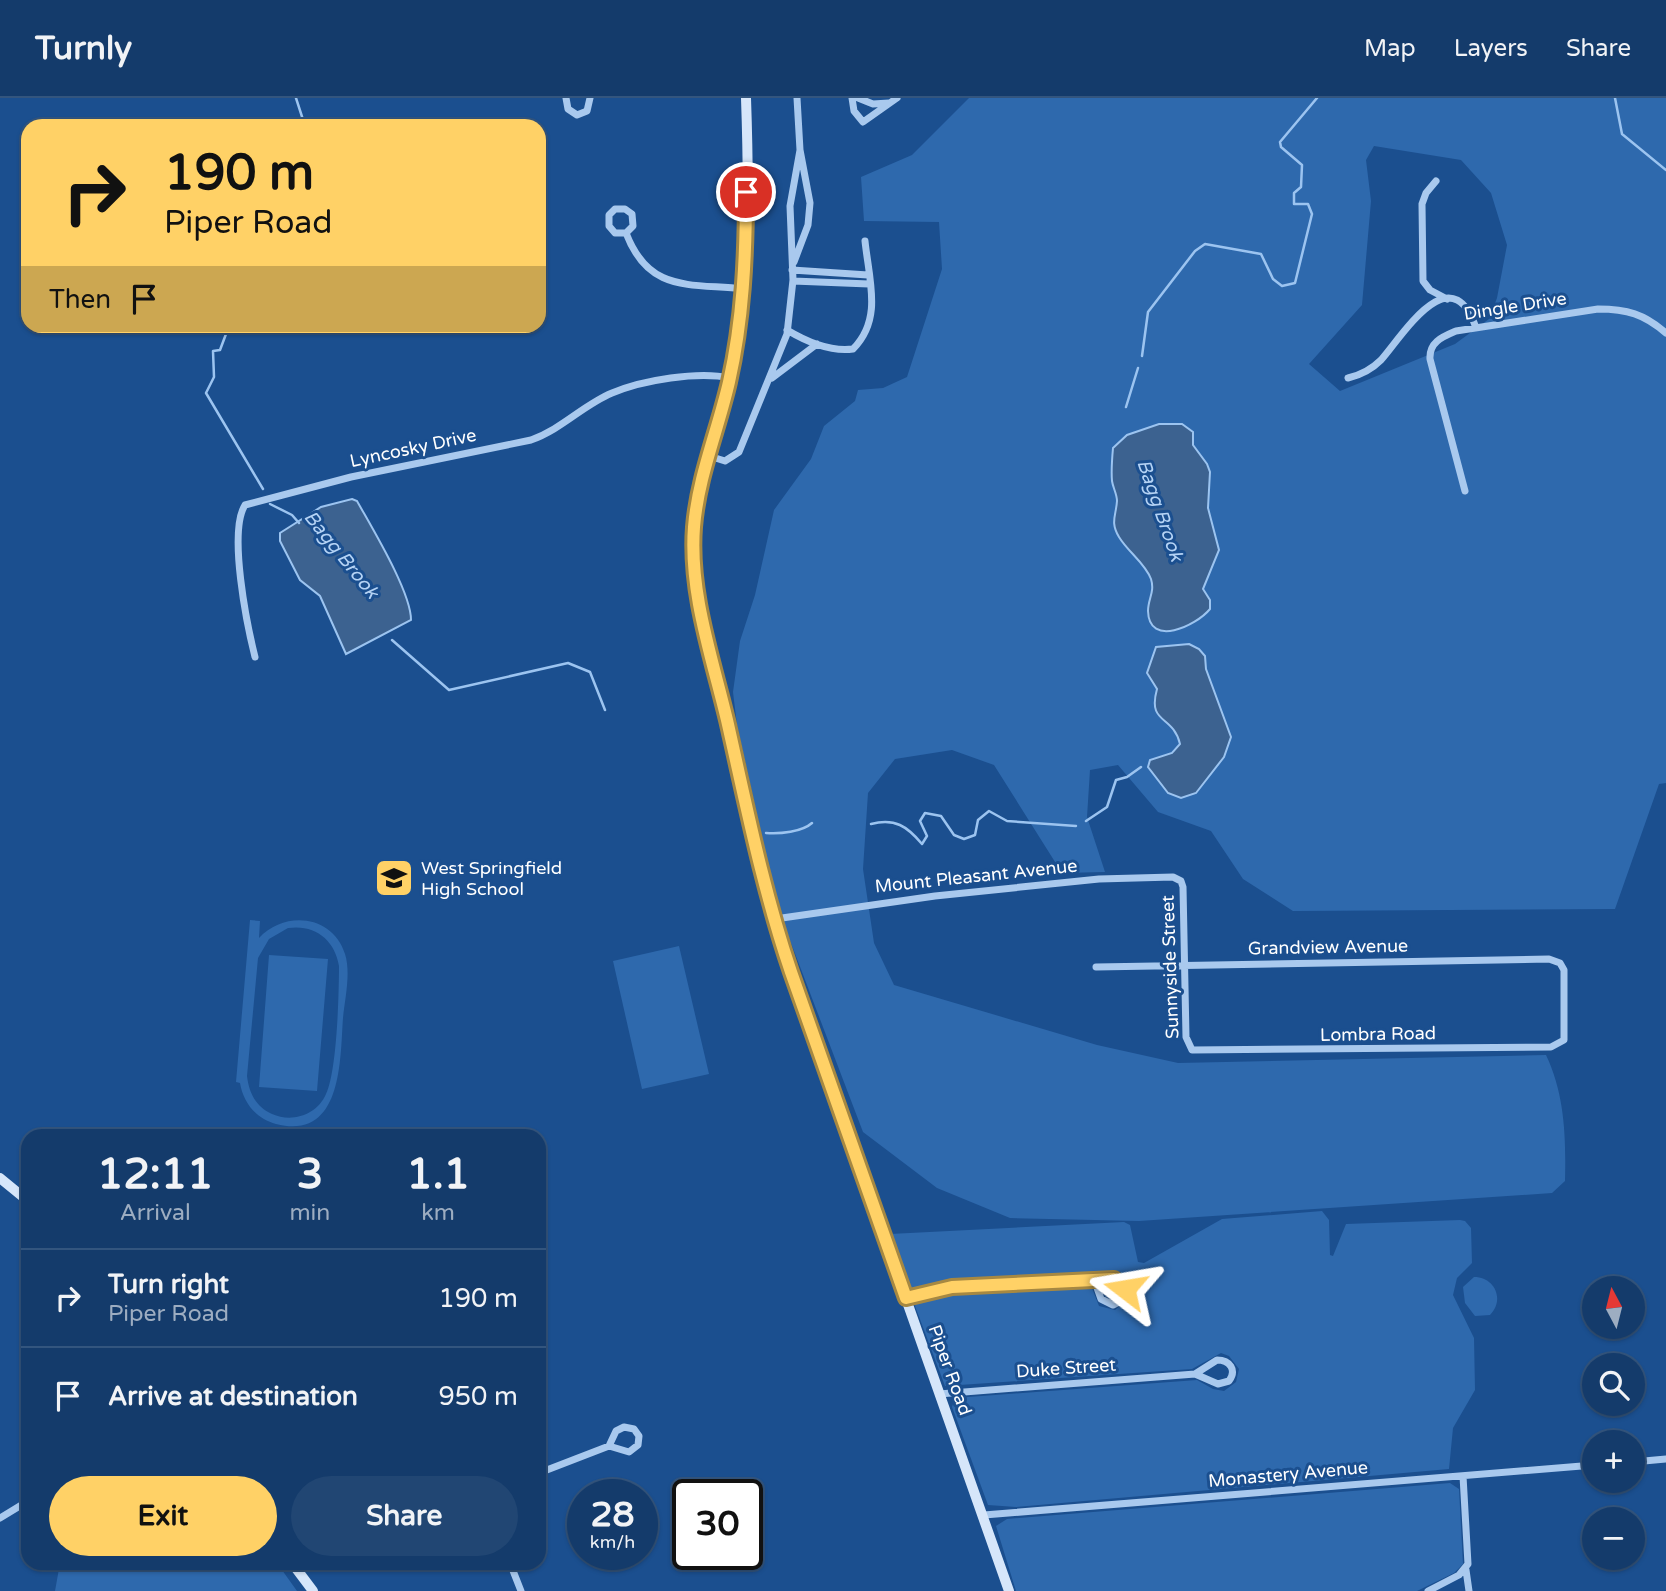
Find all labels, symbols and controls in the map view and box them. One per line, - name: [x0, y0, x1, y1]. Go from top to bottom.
- text: Turnly: [35, 29, 132, 68]
- text: Map: [1364, 34, 1416, 63]
- text: Layers: [1454, 34, 1528, 63]
- text: Share: [1566, 34, 1631, 63]
- text: 190 m: [164, 144, 314, 203]
- icon: right: [49, 147, 140, 238]
- pin: [716, 162, 776, 222]
- icon: arrive: [727, 173, 765, 211]
- text: Piper Road: [164, 204, 333, 242]
- icon: arrive: [125, 280, 163, 318]
- text: Then: [49, 284, 111, 315]
- street label: Dingle Drive: [1462, 287, 1568, 325]
- street label: Lyncosky Drive: [348, 424, 478, 472]
- water label: Bagg Brook: [1132, 457, 1188, 566]
- water label: Bagg Brook: [299, 506, 384, 604]
- street label: Mount Pleasant Avenue: [874, 854, 1078, 898]
- school or university icon: West Springfield High School: [373, 857, 415, 899]
- place label: West Springfield High School: [421, 857, 562, 900]
- street label: Sunnyside Street: [1156, 894, 1184, 1039]
- street label: Grandview Avenue: [1248, 935, 1408, 959]
- street label: Lombra Road: [1320, 1022, 1436, 1046]
- text: 12:11: [97, 1149, 213, 1200]
- text: 3: [297, 1149, 323, 1200]
- text: 1.1: [406, 1149, 470, 1200]
- text: Arrival: [120, 1199, 191, 1227]
- text: min: [289, 1199, 330, 1227]
- text: km: [421, 1199, 455, 1227]
- position arrow: [1088, 1252, 1162, 1326]
- text: Turn right: [108, 1269, 229, 1300]
- north arrow: [1582, 1276, 1645, 1339]
- map controls: [1582, 1276, 1645, 1570]
- icon: right: [49, 1279, 87, 1317]
- text: 190 m: [438, 1283, 518, 1314]
- text: Piper Road: [108, 1300, 229, 1328]
- street label: Piper Road: [923, 1322, 977, 1418]
- button: search: [1582, 1353, 1645, 1416]
- street label: Duke Street: [1015, 1354, 1117, 1382]
- icon: arrive: [49, 1377, 87, 1415]
- text: Arrive at destination: [108, 1381, 358, 1412]
- text: 950 m: [438, 1381, 518, 1412]
- button: +: [1582, 1430, 1645, 1493]
- street label: Monastery Avenue: [1207, 1456, 1369, 1492]
- button: Exit: [49, 1476, 277, 1556]
- button: Share: [291, 1476, 518, 1556]
- speed limit sign: 30: [672, 1479, 763, 1570]
- text: 28: [591, 1494, 634, 1536]
- button: −: [1582, 1507, 1645, 1570]
- text: km/h: [590, 1531, 635, 1553]

